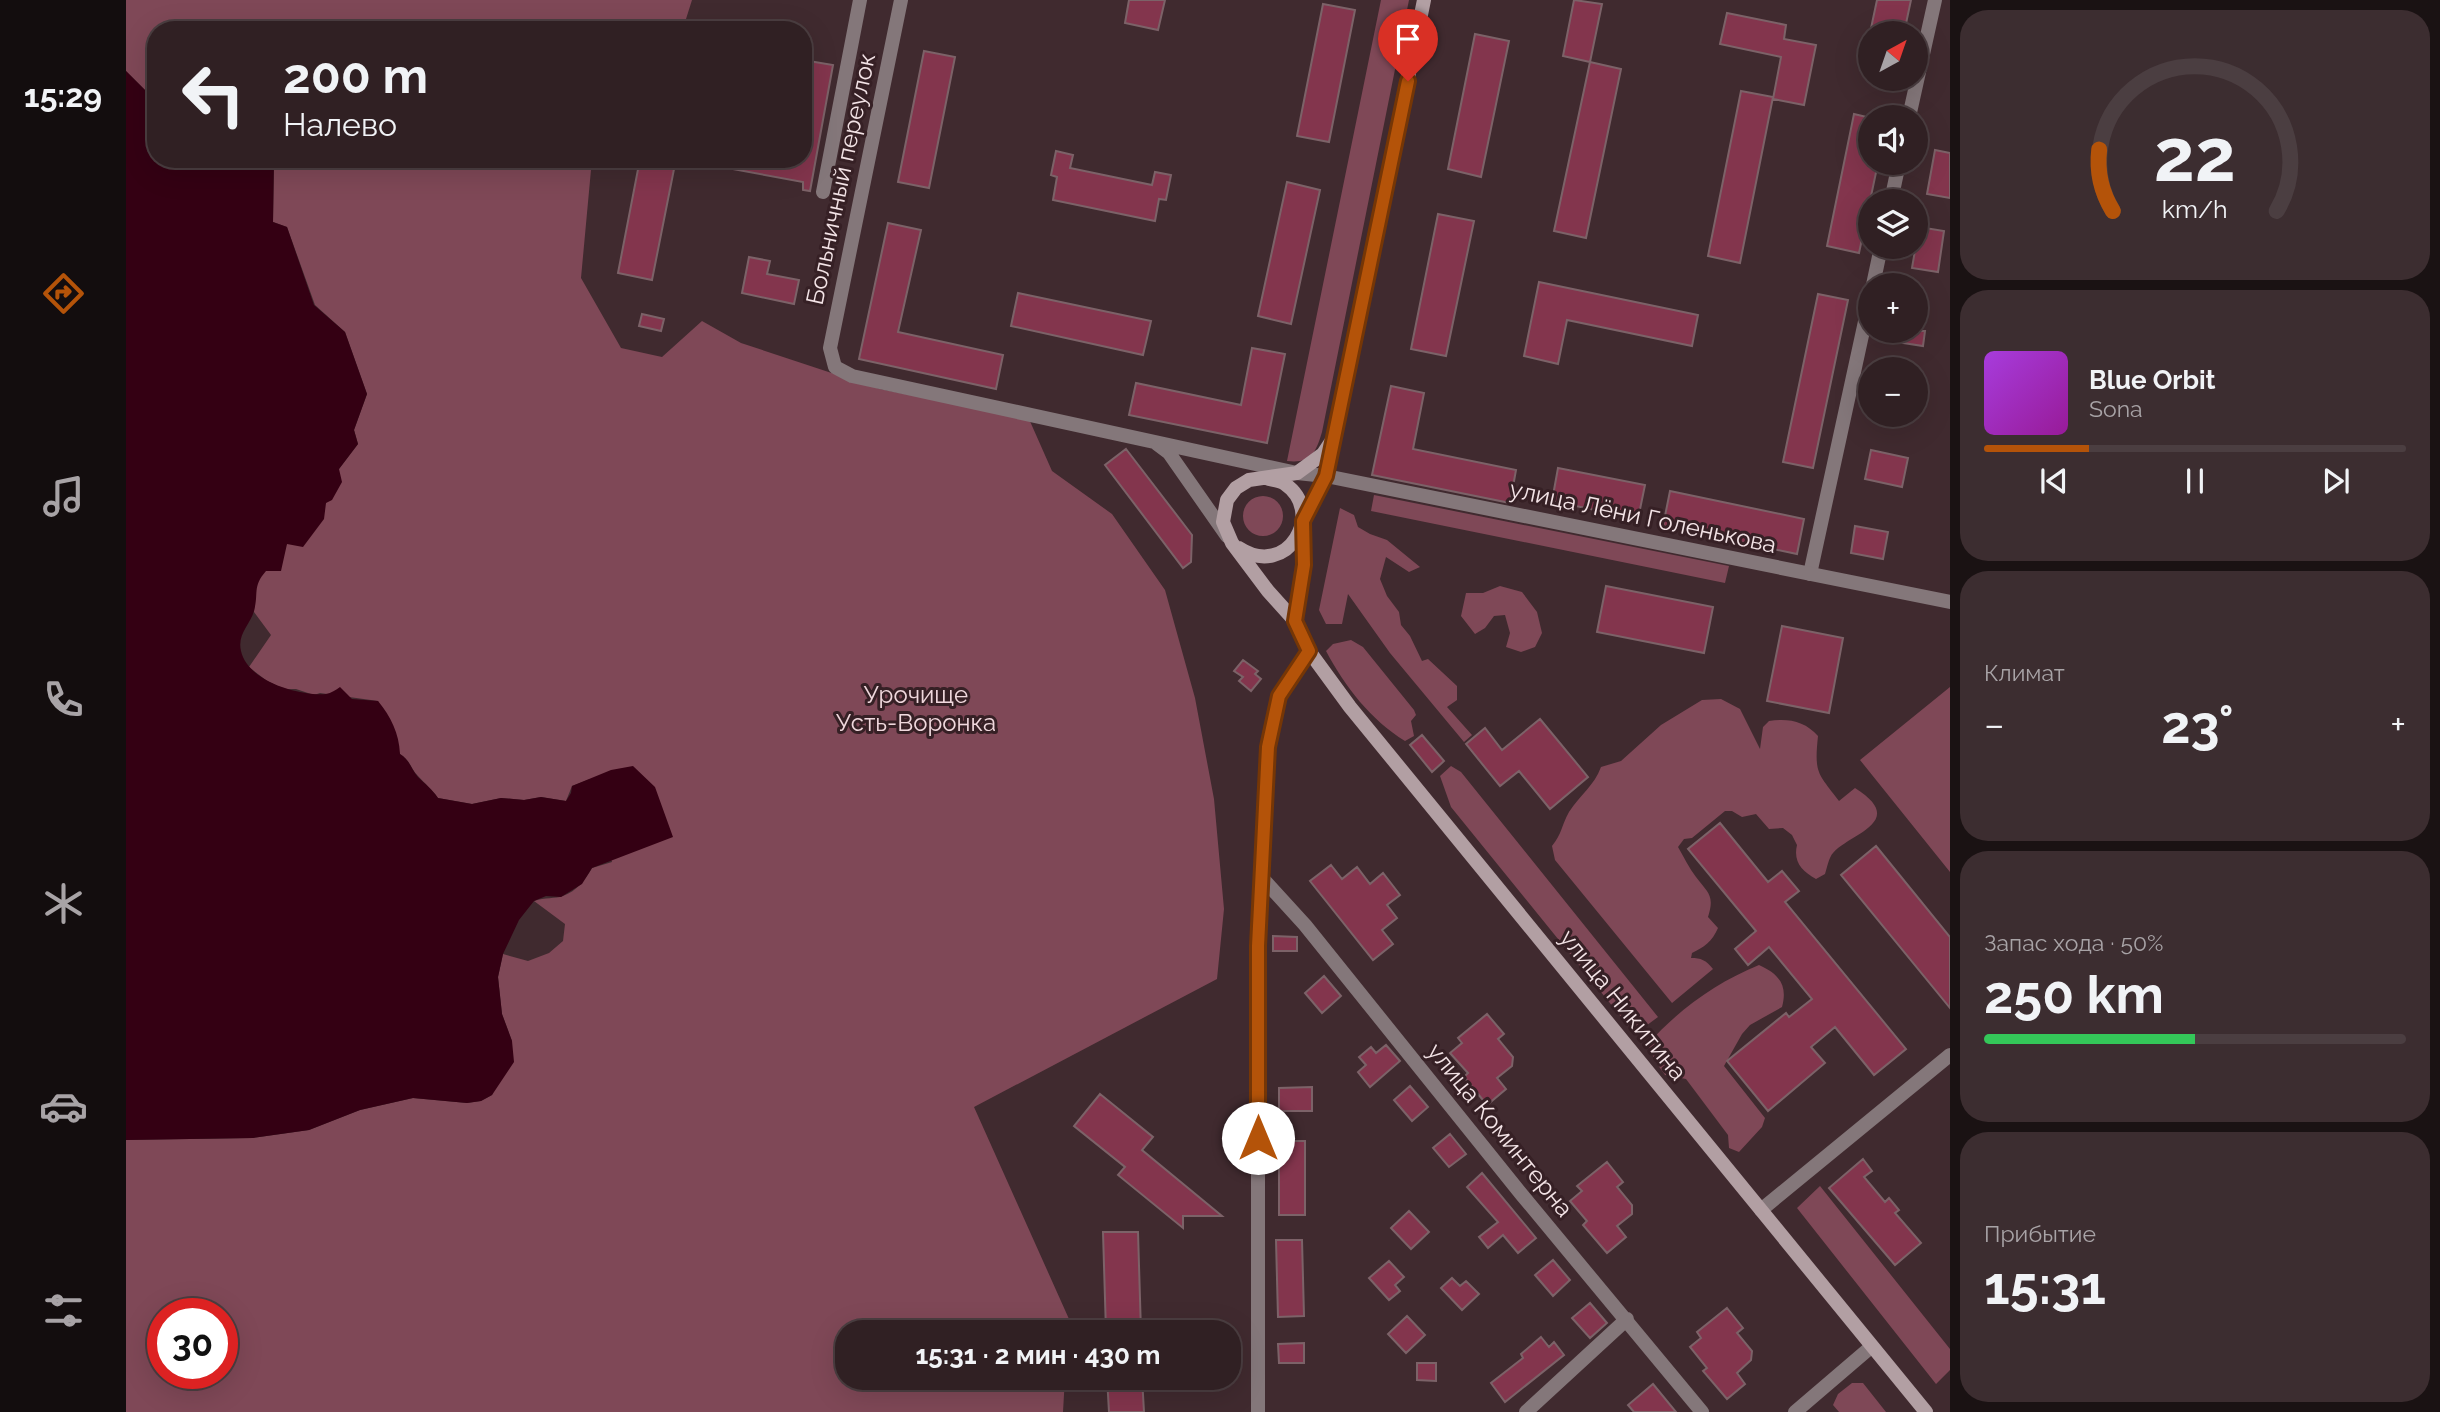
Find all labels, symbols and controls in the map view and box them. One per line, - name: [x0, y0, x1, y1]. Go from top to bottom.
- pin: [1378, 9, 1438, 81]
- icon: arrive: [1389, 20, 1427, 58]
- north arrow: [1858, 21, 1928, 91]
- map controls: [1858, 21, 1928, 427]
- text: 200 m: [283, 47, 428, 104]
- icon: left: [168, 49, 259, 140]
- street label: Больничный переулок: [800, 51, 881, 307]
- text: 15:29: [24, 77, 102, 114]
- button: sound: [1858, 105, 1928, 175]
- text: Налево: [283, 106, 397, 143]
- text: 22: [2154, 114, 2236, 199]
- button: layers: [1858, 189, 1928, 259]
- text: km/h: [2162, 194, 2228, 224]
- icon: directions: [39, 269, 88, 318]
- button: +: [1858, 273, 1928, 343]
- button: −: [1858, 357, 1928, 427]
- text: Blue Orbit: [2089, 365, 2216, 395]
- text: Sona: [2089, 395, 2143, 422]
- icon: previous: [2035, 462, 2073, 500]
- icon: pause: [2176, 462, 2214, 500]
- icon: next: [2317, 462, 2355, 500]
- icon: music: [39, 472, 88, 521]
- street label: улица Лёни Голенькова: [1507, 474, 1779, 559]
- text: Климат: [1984, 659, 2065, 686]
- icon: phone: [39, 675, 88, 724]
- park label: Урочище Усть-Воронка: [836, 680, 996, 737]
- text: 23°: [2161, 694, 2234, 755]
- text: −: [1984, 702, 2004, 747]
- text: +: [2390, 702, 2406, 747]
- icon: climate: [39, 879, 88, 928]
- street label: улица Никитина: [1554, 923, 1693, 1086]
- text: Запас хода · 50%: [1984, 929, 2163, 956]
- text: 250 km: [1984, 964, 2164, 1025]
- street label: улица Коминтерна: [1421, 1037, 1579, 1222]
- icon: car: [39, 1082, 88, 1131]
- position arrow: [1221, 1101, 1295, 1175]
- text: Прибытие: [1984, 1220, 2096, 1247]
- text: 15:31: [1984, 1255, 2106, 1316]
- icon: filters: [39, 1286, 88, 1335]
- speed limit sign: 30: [147, 1298, 238, 1389]
- text: 15:31 · 2 мин · 430 m: [916, 1340, 1160, 1370]

